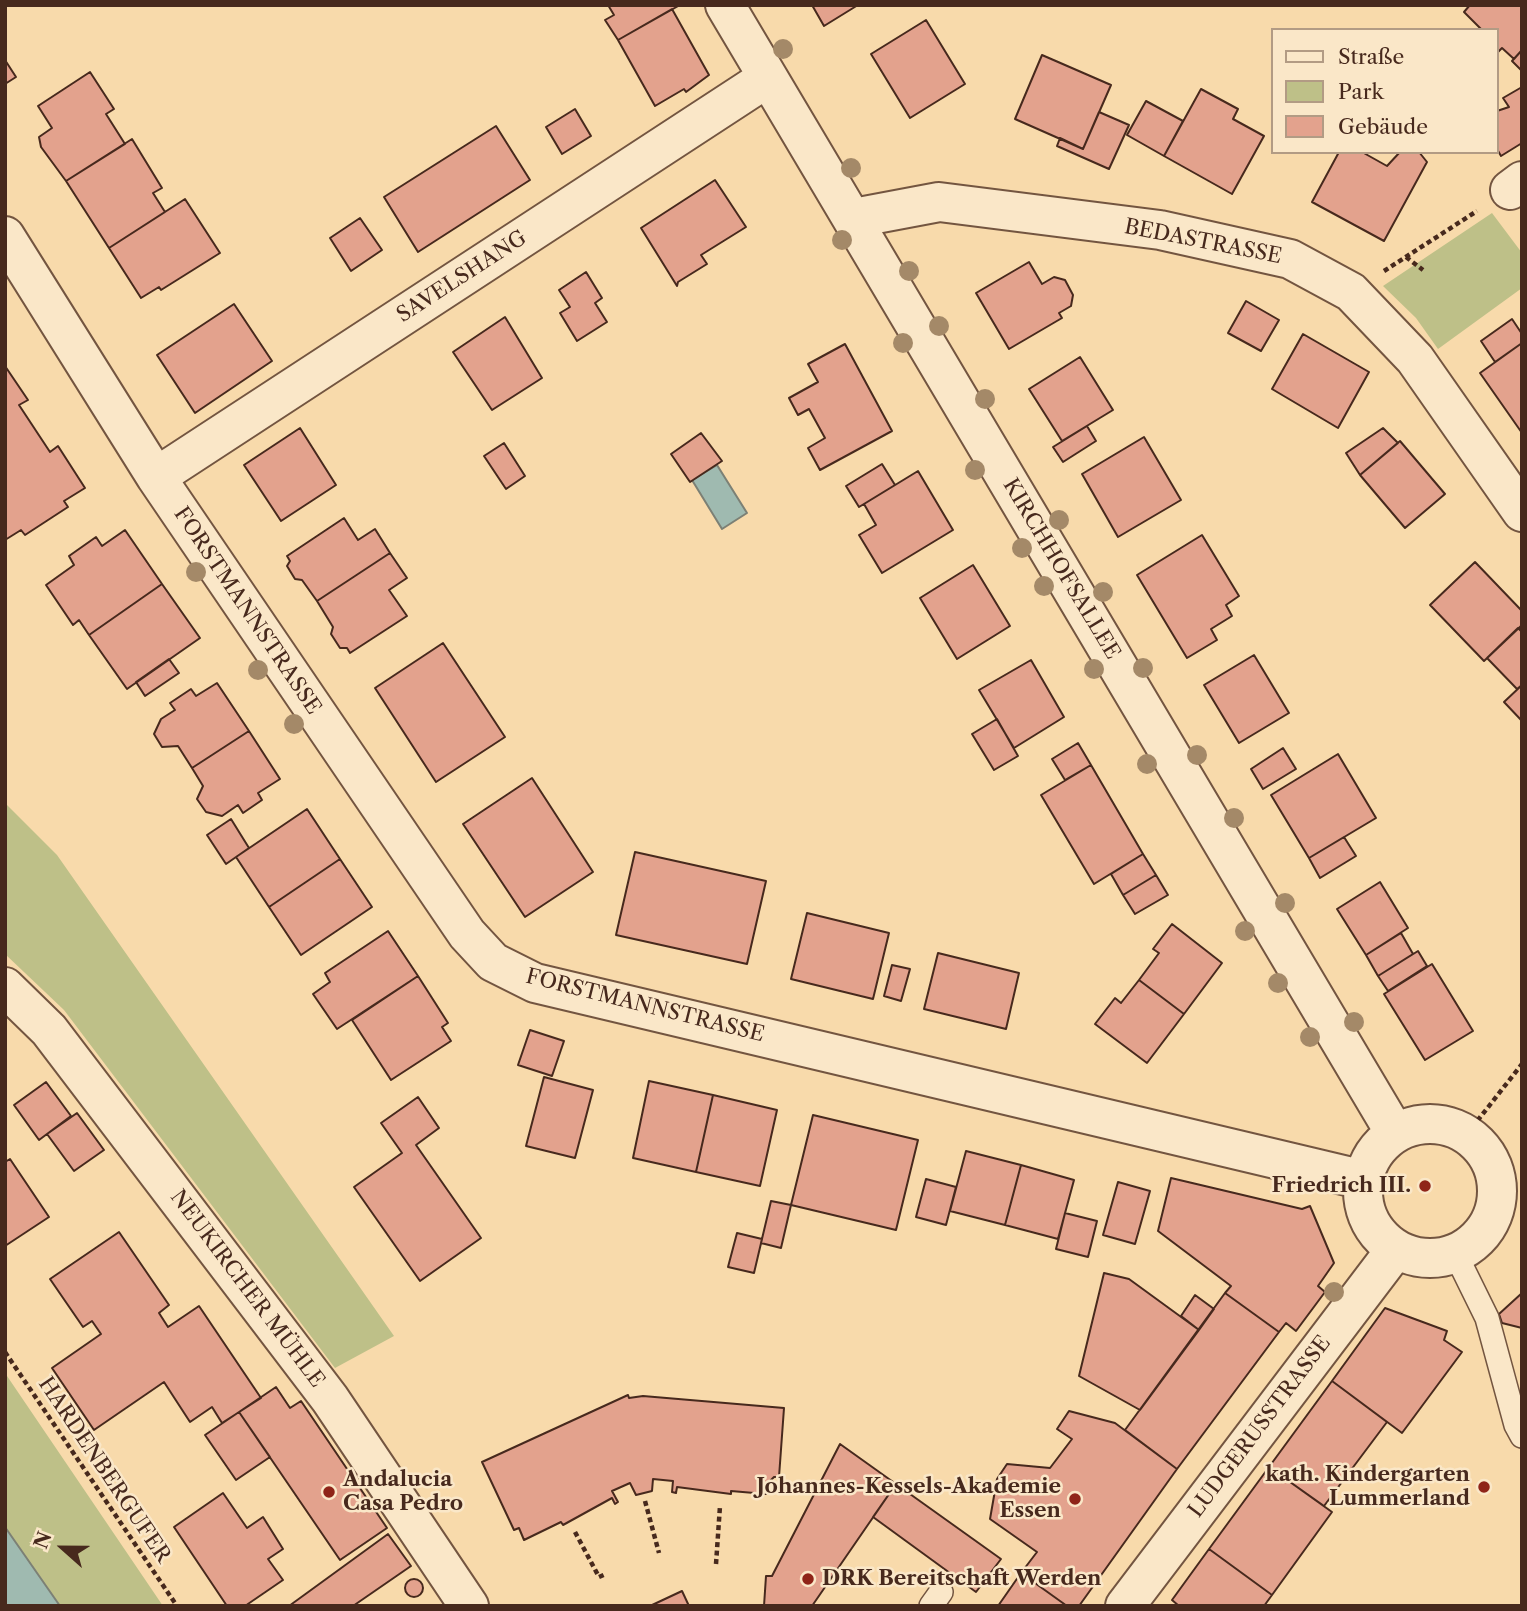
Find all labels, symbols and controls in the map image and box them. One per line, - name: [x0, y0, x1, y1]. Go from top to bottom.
- legend: [1272, 28, 1499, 154]
- text: Straße: [1338, 44, 1404, 69]
- text: Park: [1338, 79, 1384, 104]
- text: Gebäude: [1338, 114, 1428, 139]
- street label: BEDASTRASSE: [1122, 214, 1284, 270]
- street label: SAVELSHANG: [392, 226, 532, 328]
- street label: KIRCHHOFSALLEE: [997, 474, 1125, 664]
- street label: FORSTMANNSTRASSE: [168, 502, 326, 720]
- street label: FORSTMANNSTRASSE: [523, 964, 767, 1048]
- place label: Friedrich III.: [1271, 1173, 1411, 1199]
- marker: Friedrich III.: [1417, 1178, 1433, 1194]
- street label: NEUKIRCHER MÜHLE: [165, 1185, 329, 1393]
- street label: LUDGERUSSTRASSE: [1183, 1331, 1337, 1523]
- street label: HARDENBERGUFER: [33, 1372, 175, 1568]
- place label: kath. Kindergarten Lummerland: [1265, 1462, 1470, 1512]
- place label: Andalucia Casa Pedro: [343, 1467, 463, 1517]
- place label: Johannes-Kessels-Akademie Essen: [757, 1474, 1061, 1524]
- marker: kath. Kindergarten Lummerland: [1476, 1479, 1492, 1495]
- marker: Andalucia Casa Pedro: [321, 1484, 337, 1500]
- marker: Johannes-Kessels-Akademie Essen: [1067, 1491, 1083, 1507]
- north arrow: [28, 1513, 98, 1583]
- place label: DRK Bereitschaft Werden: [822, 1566, 1102, 1592]
- marker: DRK Bereitschaft Werden: [800, 1571, 816, 1587]

